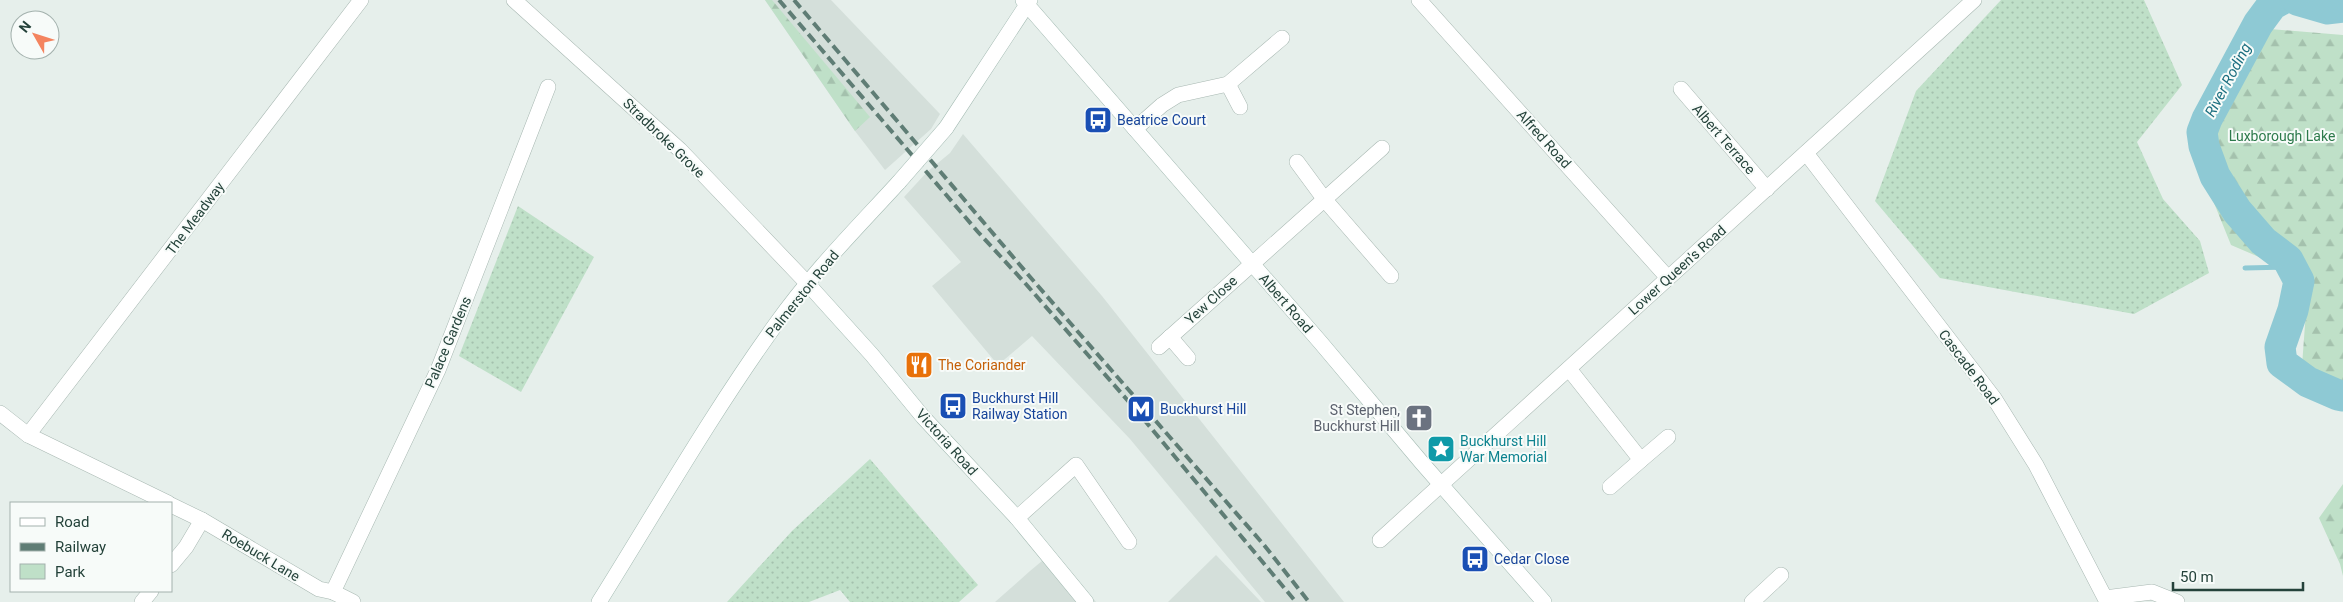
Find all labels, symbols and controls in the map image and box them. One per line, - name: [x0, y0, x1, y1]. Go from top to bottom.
- north arrow: [10, 10, 60, 60]
- text: N: [16, 18, 34, 36]
- water label: River Roding: [2201, 40, 2255, 120]
- street label: Stradbroke Grove: [620, 95, 708, 181]
- street label: Albert Terrace: [1689, 101, 1759, 177]
- bus stop icon: Beatrice Court: [1083, 105, 1113, 135]
- street label: Alfred Road: [1514, 107, 1574, 171]
- place label: Beatrice Court: [1117, 112, 1207, 128]
- park label: Luxborough Lake: [2229, 128, 2335, 144]
- street label: The Meadway: [162, 178, 228, 257]
- street label: Lower Queen's Road: [1625, 222, 1729, 318]
- street label: Palmerston Road: [762, 247, 842, 341]
- street label: Albert Road: [1256, 270, 1316, 336]
- street label: Yew Close: [1182, 272, 1240, 328]
- street label: Palace Gardens: [422, 294, 474, 390]
- street label: Cascade Road: [1936, 326, 2002, 408]
- restaurant icon: The Coriander: [904, 350, 934, 380]
- place label: The Coriander: [938, 357, 1026, 373]
- place label: Buckhurst Hill Railway Station: [972, 390, 1067, 422]
- bus stop icon: Buckhurst Hill Railway Station: [938, 391, 968, 421]
- metro station icon: Buckhurst Hill: [1126, 394, 1156, 424]
- place label: Buckhurst Hill: [1160, 401, 1247, 417]
- place label: St Stephen, Buckhurst Hill: [1313, 402, 1400, 434]
- church icon: St Stephen, Buckhurst Hill: [1404, 403, 1434, 433]
- street label: Victoria Road: [913, 406, 981, 478]
- place label: Buckhurst Hill War Memorial: [1460, 433, 1547, 465]
- place icon: Buckhurst Hill War Memorial: [1426, 434, 1456, 464]
- legend: [10, 502, 172, 592]
- text: Road: [55, 513, 89, 531]
- street label: Roebuck Lane: [219, 526, 303, 584]
- text: Railway: [55, 538, 106, 556]
- bus stop icon: Cedar Close: [1460, 544, 1490, 574]
- place label: Cedar Close: [1494, 551, 1569, 567]
- scale bar: [2173, 560, 2303, 592]
- text: Park: [55, 563, 86, 581]
- text: 50 m: [2180, 568, 2214, 586]

